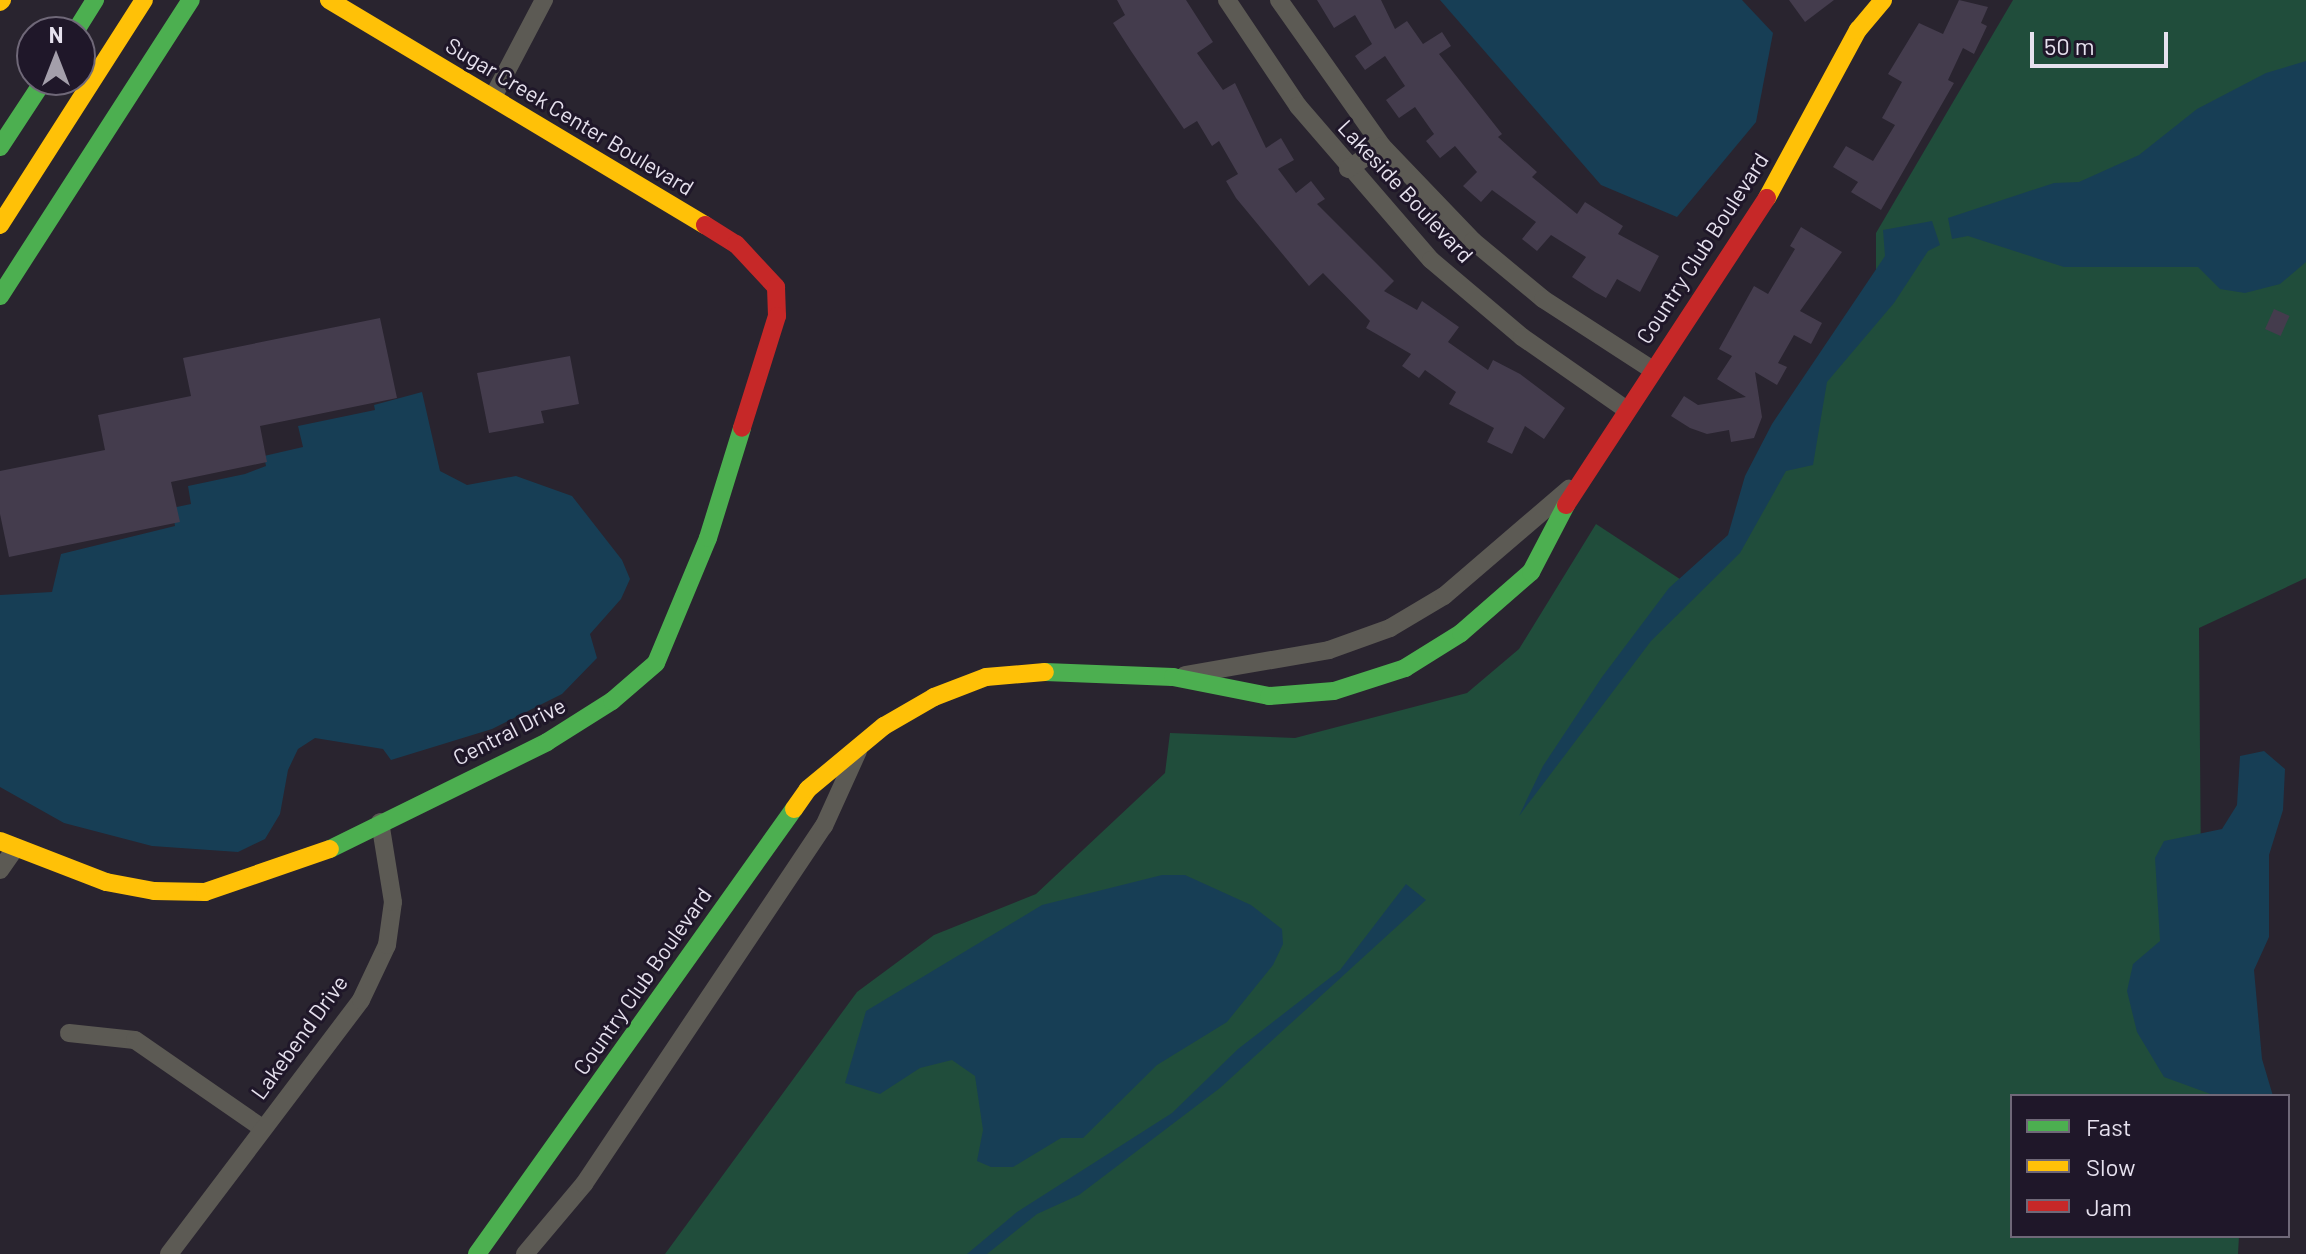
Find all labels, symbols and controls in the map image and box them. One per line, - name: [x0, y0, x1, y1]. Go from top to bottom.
- north arrow: [16, 16, 96, 96]
- scale bar: [2034, 16, 2172, 66]
- text: N: [49, 21, 63, 47]
- street label: Sugar Creek Center Boulevard: [441, 31, 699, 201]
- text: 50 m: [2044, 31, 2095, 60]
- street label: Lakeside Boulevard: [1333, 114, 1479, 268]
- street label: Country Club Boulevard: [1630, 148, 1774, 348]
- street label: Central Drive: [448, 691, 570, 771]
- street label: Country Club Boulevard: [567, 882, 717, 1080]
- street label: Lakebend Drive: [245, 970, 353, 1104]
- legend: [2010, 1094, 2290, 1238]
- text: Fast: [2086, 1112, 2131, 1141]
- text: Slow: [2086, 1152, 2135, 1181]
- text: Jam: [2086, 1192, 2132, 1221]

